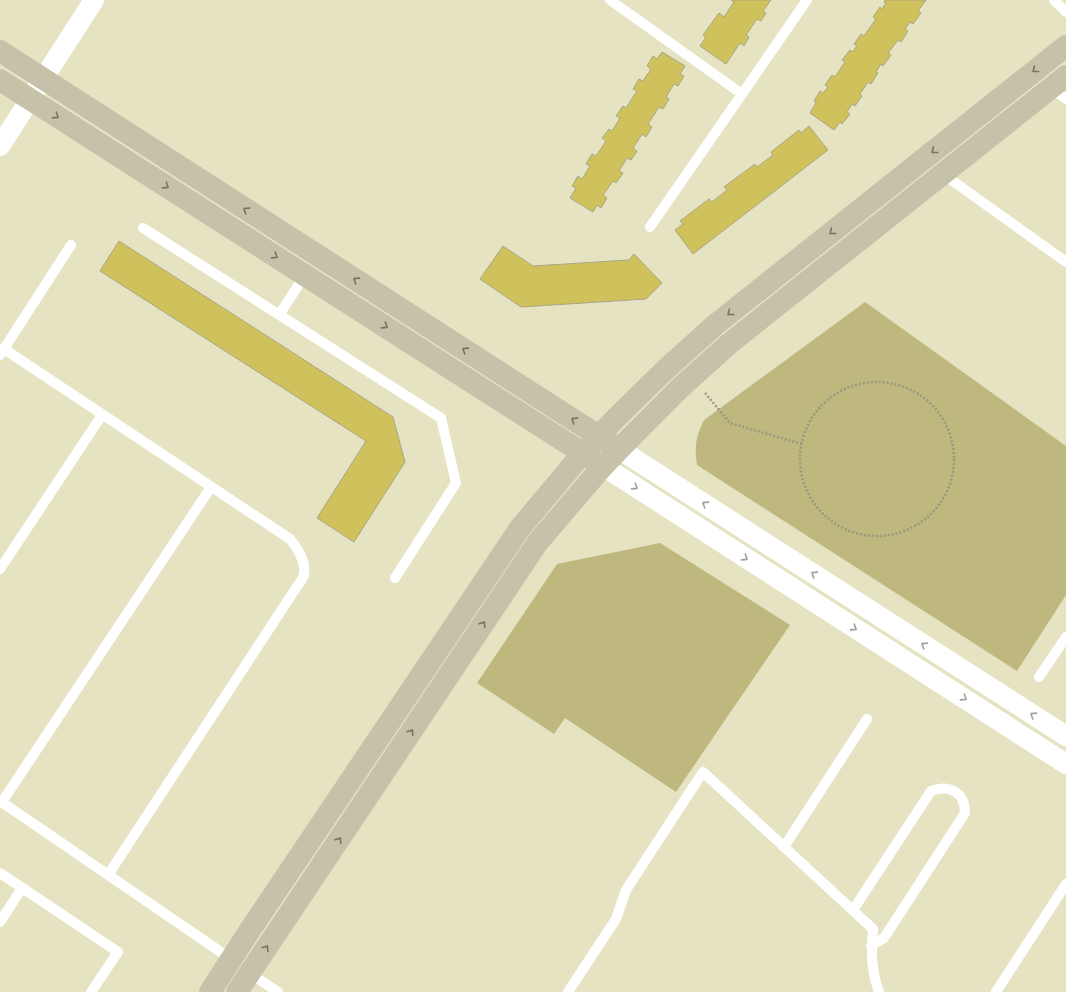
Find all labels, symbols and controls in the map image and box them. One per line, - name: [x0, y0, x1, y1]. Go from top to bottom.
- one-way arrow: [1033, 65, 1040, 72]
- one-way arrow: [52, 111, 59, 118]
- one-way arrow: [931, 146, 938, 153]
- one-way arrow: [162, 181, 169, 189]
- one-way arrow: [243, 207, 250, 214]
- one-way arrow: [829, 227, 836, 234]
- one-way arrow: [271, 251, 278, 259]
- one-way arrow: [353, 277, 360, 285]
- one-way arrow: [728, 308, 735, 315]
- one-way arrow: [380, 322, 387, 329]
- one-way arrow: [462, 347, 469, 355]
- one-way arrow: [572, 418, 579, 425]
- one-way arrow: [631, 483, 638, 490]
- one-way arrow: [702, 501, 709, 509]
- one-way arrow: [741, 553, 748, 560]
- one-way arrow: [812, 572, 819, 579]
- one-way arrow: [478, 621, 485, 628]
- one-way arrow: [850, 623, 857, 631]
- one-way arrow: [921, 642, 928, 649]
- one-way arrow: [959, 693, 966, 700]
- one-way arrow: [1030, 712, 1037, 720]
- one-way arrow: [406, 729, 413, 736]
- one-way arrow: [334, 837, 341, 844]
- one-way arrow: [261, 945, 268, 952]

